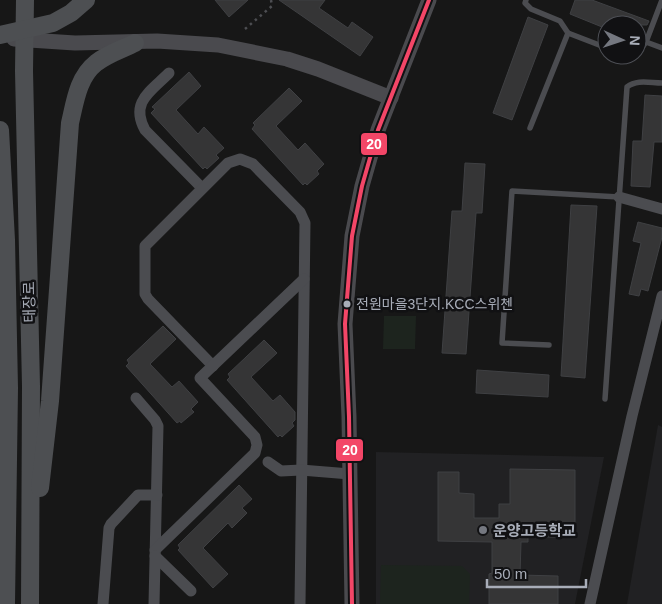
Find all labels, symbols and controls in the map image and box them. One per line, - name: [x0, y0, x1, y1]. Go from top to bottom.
- north arrow: [597, 15, 647, 65]
- text: N: [627, 35, 643, 46]
- line badge: 20: [360, 132, 388, 156]
- text: 20: [366, 136, 382, 152]
- street label: 태장로: [20, 281, 38, 323]
- place label: 전원마을3단지.KCC스위첸: [356, 296, 513, 312]
- marker: 전원마을3단지.KCC스위첸: [342, 299, 352, 309]
- line badge: 20: [335, 438, 364, 462]
- text: 20: [342, 442, 358, 458]
- place label: 운양고등학교: [493, 522, 576, 539]
- marker: 운양고등학교: [477, 524, 489, 536]
- scale bar: [487, 556, 586, 588]
- text: 50 m: [494, 565, 527, 582]

